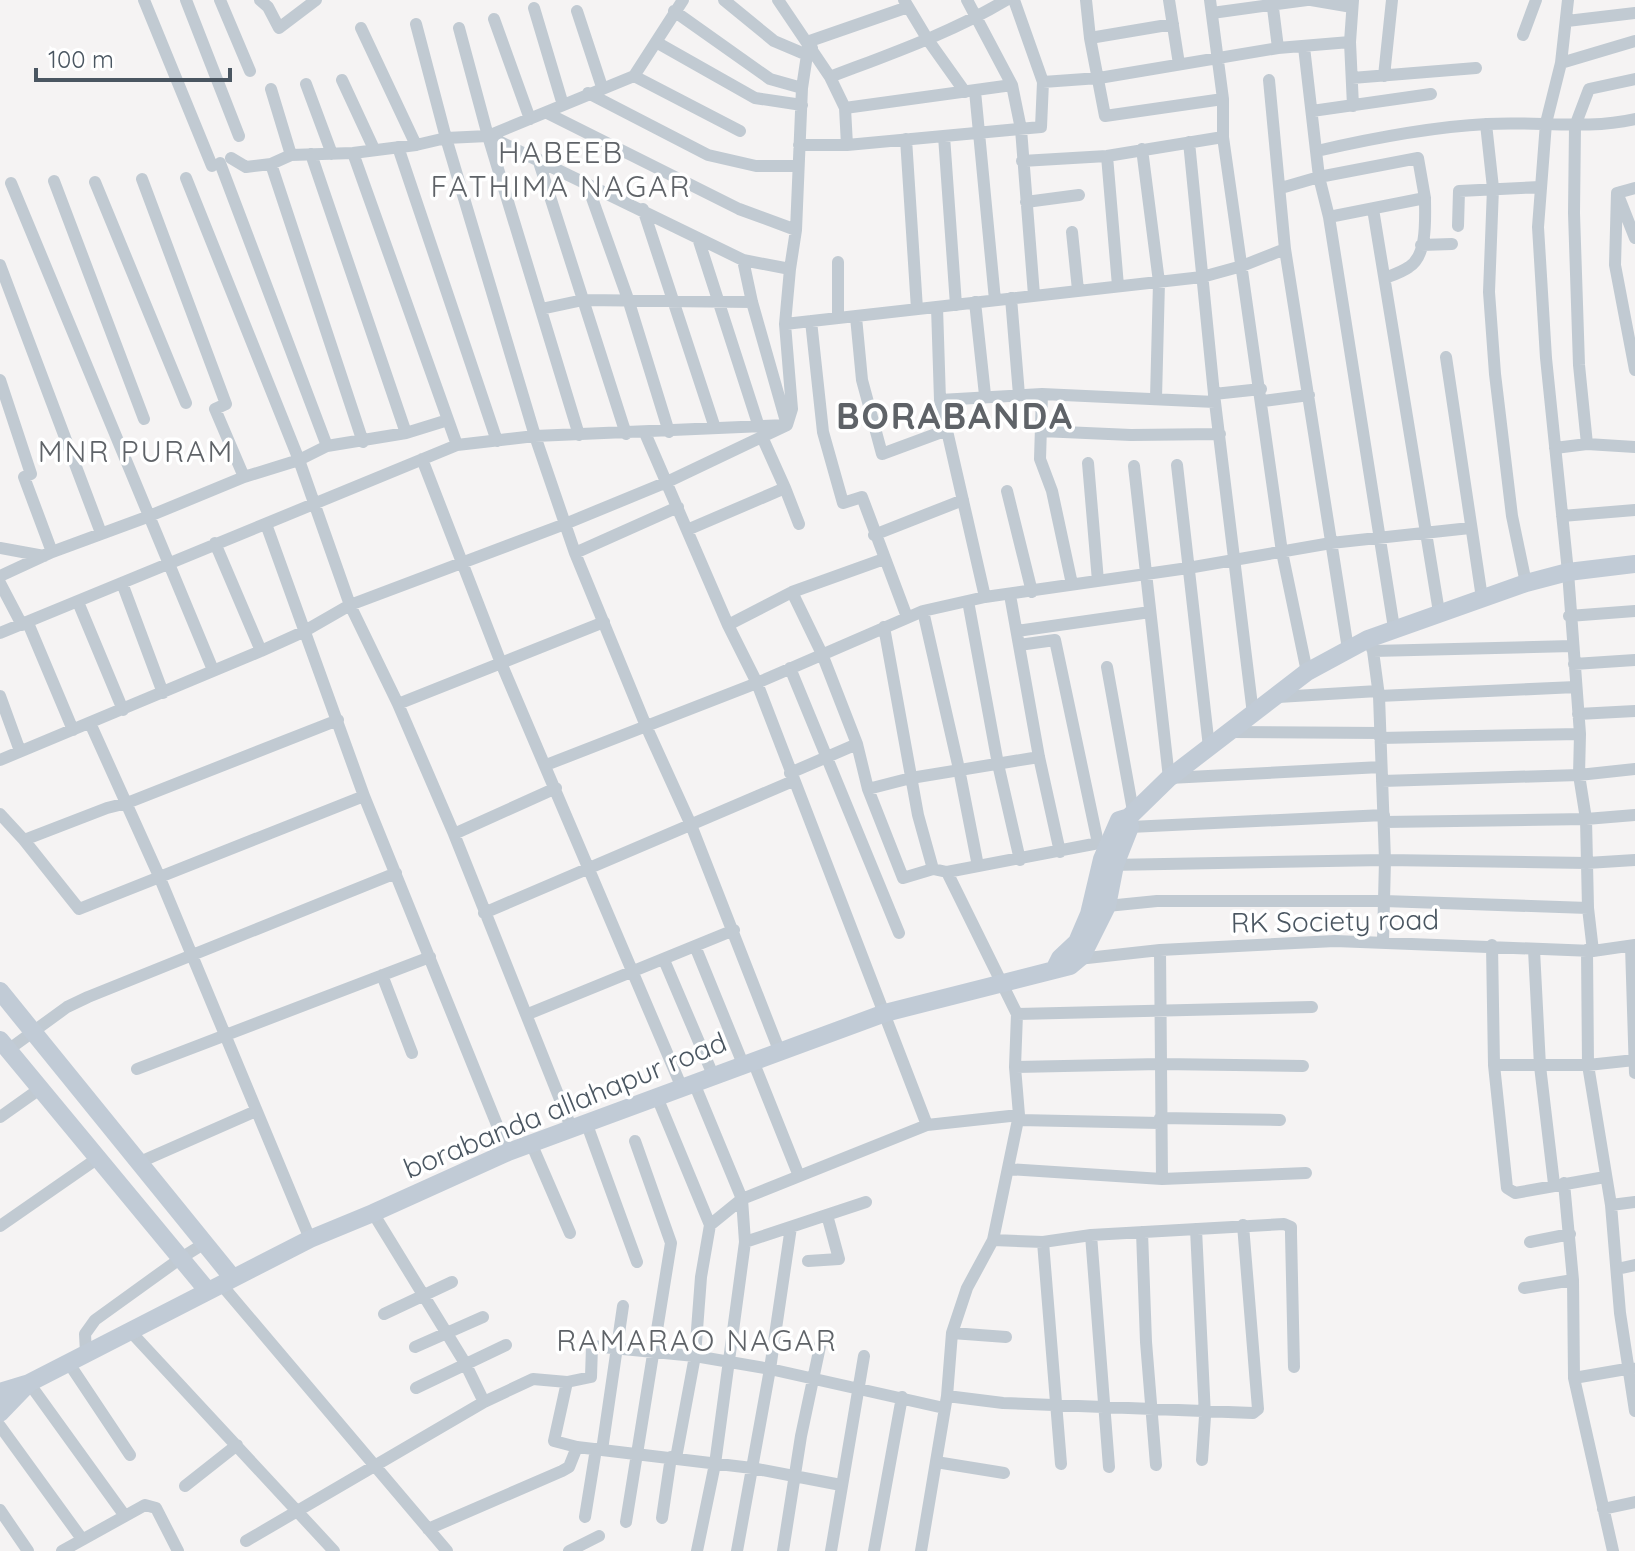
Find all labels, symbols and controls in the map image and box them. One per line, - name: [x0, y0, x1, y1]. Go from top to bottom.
- scale bar: [36, 32, 230, 82]
- text: 100 m: [48, 44, 114, 74]
- district label: HABEEB FATHIMA NAGAR: [430, 133, 692, 205]
- district label: BORABANDA: [836, 393, 1074, 438]
- district label: MNR PURAM: [38, 432, 234, 470]
- street label: RK Society road: [1231, 901, 1439, 940]
- street label: borabanda allahapur road: [398, 1024, 731, 1185]
- district label: RAMARAO NAGAR: [556, 1321, 838, 1359]

